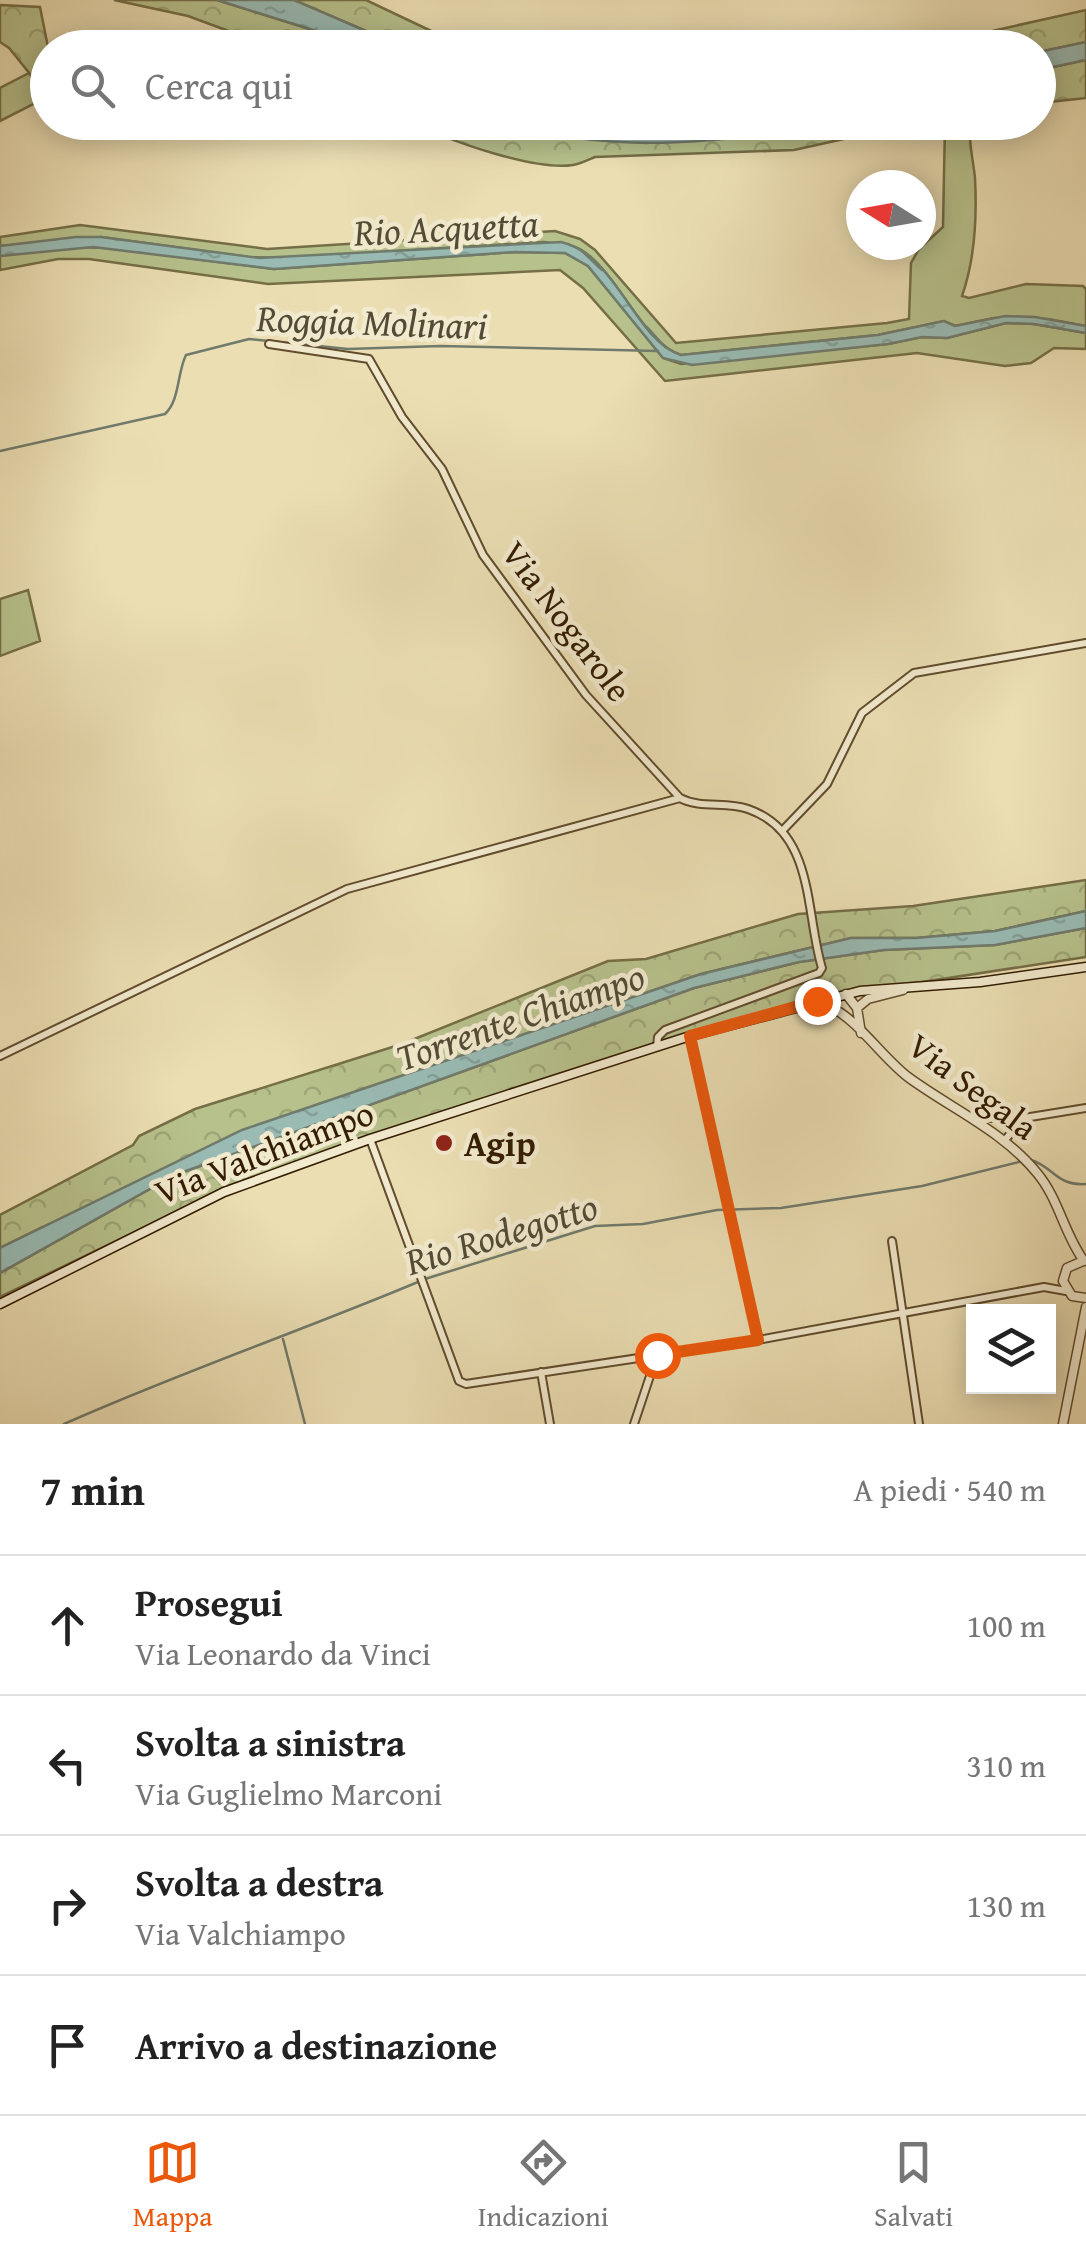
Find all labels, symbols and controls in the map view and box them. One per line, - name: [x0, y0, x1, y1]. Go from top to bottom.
- search box: [30, 30, 1056, 140]
- text: Cerca qui: [145, 57, 293, 113]
- icon: search: [65, 58, 120, 113]
- north arrow: [846, 170, 936, 260]
- water label: Rio Acquetta: [351, 194, 540, 260]
- water label: Roggia Molinari: [255, 289, 488, 353]
- street label: Via Nogarole: [490, 530, 644, 712]
- water label: Torrente Chiampo: [388, 947, 652, 1085]
- route end: [795, 979, 841, 1025]
- street label: Via Segala: [897, 1020, 1049, 1152]
- street label: Via Valchiampo: [147, 1087, 381, 1217]
- place label: Agip: [464, 1118, 536, 1169]
- marker: Agip: [433, 1132, 455, 1154]
- water label: Rio Rodegotto: [397, 1177, 604, 1289]
- map controls: [966, 1304, 1056, 1394]
- button: layers: [966, 1304, 1056, 1394]
- route start: [635, 1333, 681, 1379]
- text: 7 min: [40, 1459, 145, 1520]
- text: A piedi · 540 m: [853, 1466, 1046, 1513]
- text: Prosegui: [135, 1574, 283, 1630]
- icon: ahead: [40, 1598, 95, 1653]
- text: 100 m: [967, 1602, 1046, 1649]
- text: Via Leonardo da Vinci: [135, 1630, 431, 1677]
- text: Svolta a sinistra: [135, 1714, 405, 1770]
- icon: left: [40, 1738, 95, 1793]
- text: 310 m: [967, 1742, 1046, 1789]
- text: Via Guglielmo Marconi: [135, 1770, 442, 1817]
- text: Svolta a destra: [135, 1854, 384, 1910]
- icon: right: [40, 1878, 95, 1933]
- text: 130 m: [967, 1882, 1046, 1929]
- text: Via Valchiampo: [135, 1910, 346, 1957]
- text: Arrivo a destinazione: [135, 2017, 497, 2073]
- icon: arrive: [40, 2018, 95, 2073]
- tab: Mappa: [133, 2135, 212, 2236]
- tab: Indicazioni: [478, 2135, 609, 2236]
- tab: Salvati: [874, 2135, 953, 2236]

